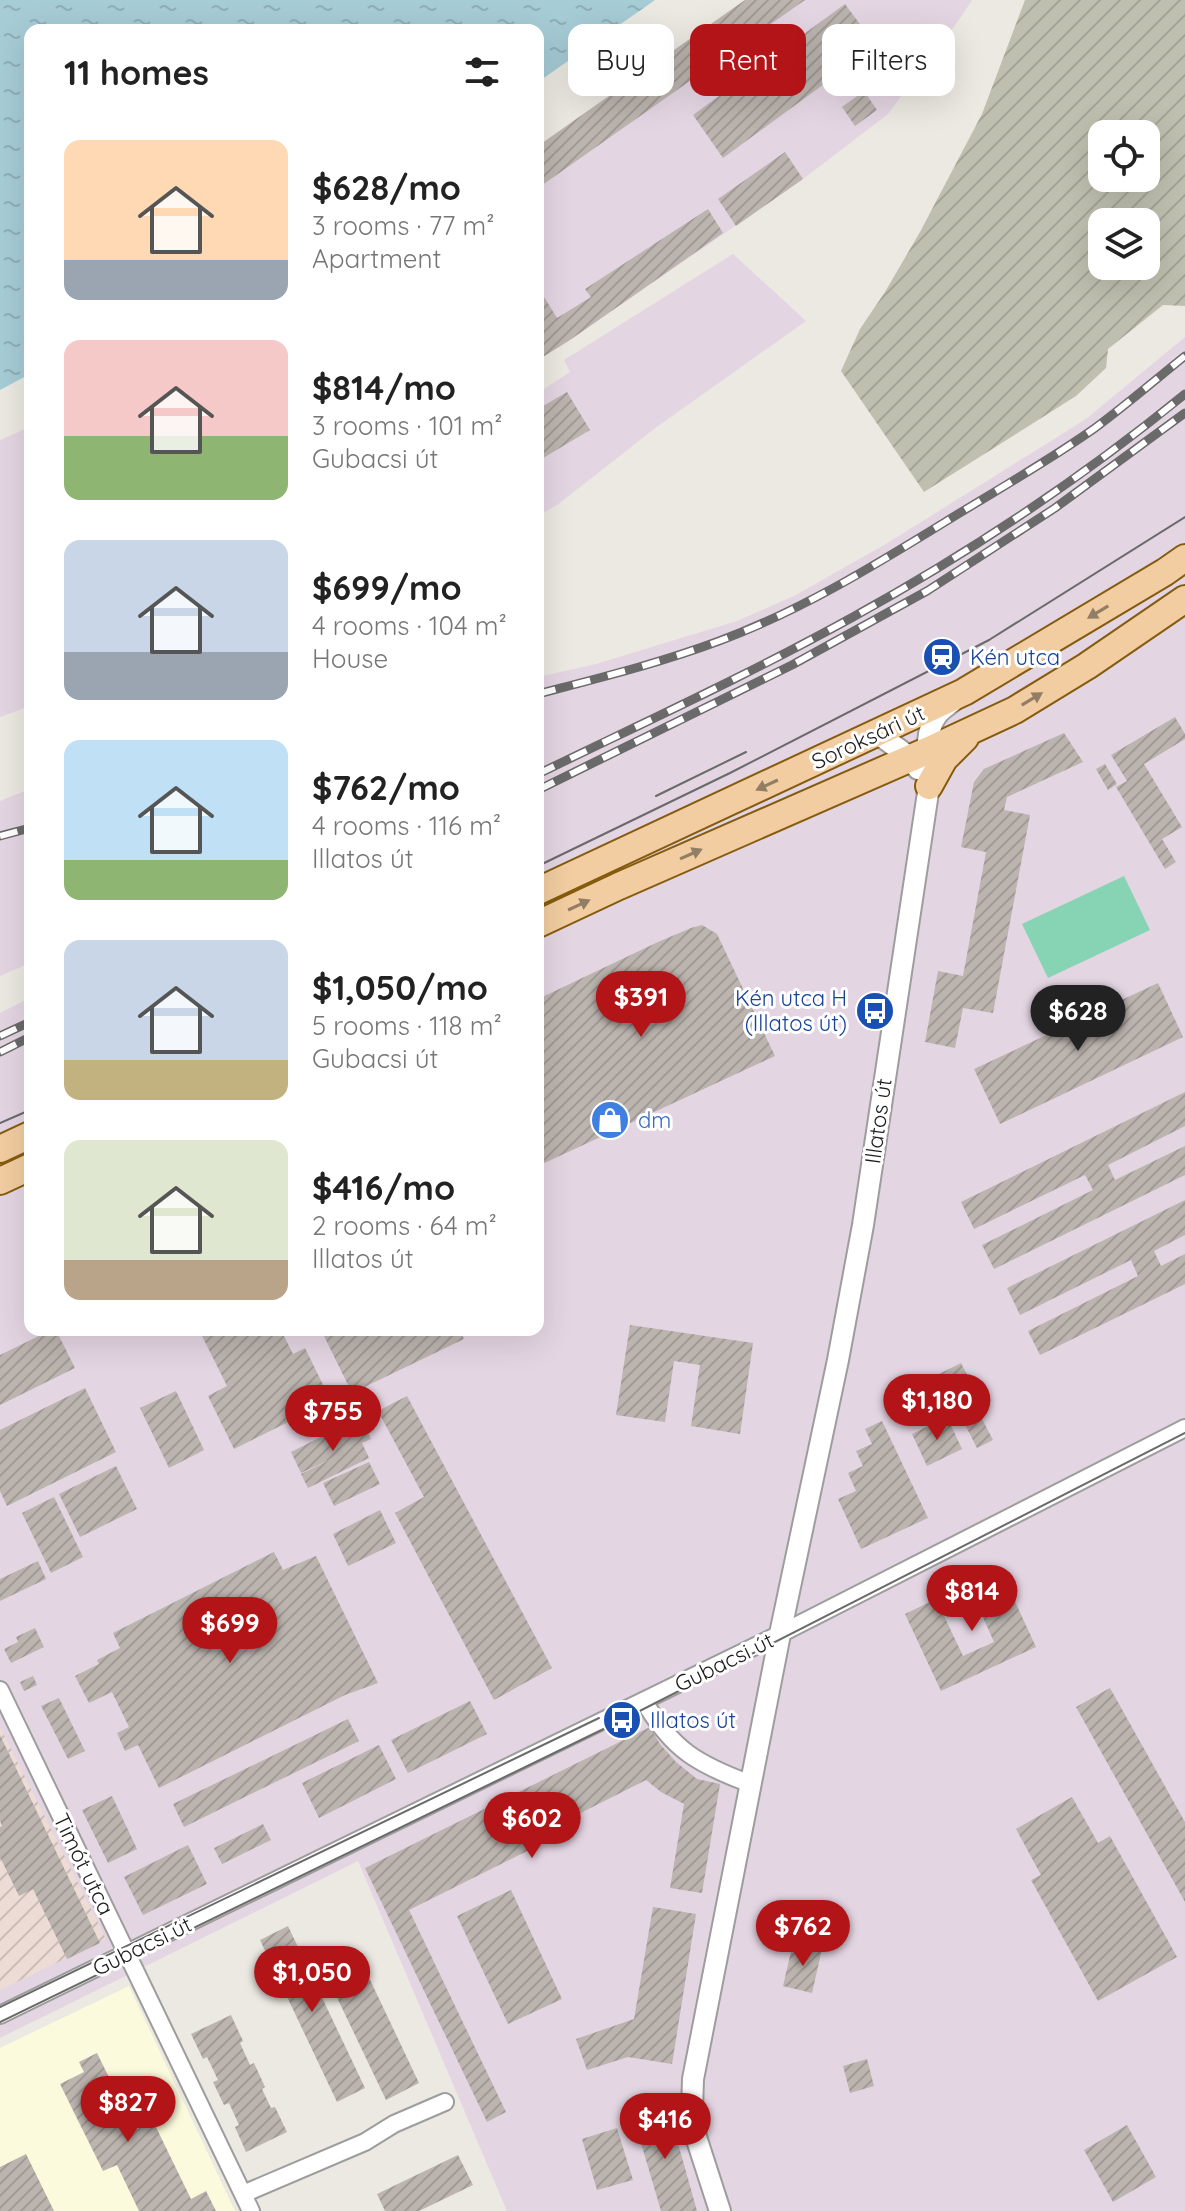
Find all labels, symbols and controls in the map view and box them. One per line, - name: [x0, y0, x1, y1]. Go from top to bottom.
- chip: Buy: [568, 24, 674, 96]
- chip: Rent: [690, 24, 806, 96]
- chip: Filters: [822, 24, 955, 96]
- icon: filters: [460, 50, 504, 94]
- text: 11 homes: [64, 51, 209, 94]
- map controls: [1088, 120, 1160, 280]
- button: locate: [1088, 120, 1160, 192]
- text: $628/mo: [312, 166, 461, 209]
- icon: home: [128, 172, 224, 268]
- button: layers: [1088, 208, 1160, 280]
- text: 3 rooms · 77 m²: [312, 209, 494, 242]
- text: Apartment: [312, 242, 441, 275]
- text: $814/mo: [312, 366, 456, 409]
- icon: home: [128, 372, 224, 468]
- text: 3 rooms · 101 m²: [312, 409, 503, 442]
- text: Gubacsi út: [312, 442, 438, 475]
- text: $699/mo: [312, 566, 462, 609]
- icon: home: [128, 572, 224, 668]
- one-way arrow: [1087, 604, 1109, 618]
- text: 4 rooms · 104 m²: [312, 609, 507, 642]
- station icon: Kén utca: [921, 636, 963, 678]
- text: House: [312, 642, 388, 675]
- place label: Kén utca: [970, 643, 1060, 671]
- one-way arrow: [1021, 693, 1043, 707]
- street label: Soroksári út: [807, 699, 929, 775]
- text: $762/mo: [312, 766, 460, 809]
- icon: home: [128, 772, 224, 868]
- one-way arrow: [755, 778, 779, 792]
- text: 4 rooms · 116 m²: [312, 809, 501, 842]
- text: Illatos út: [312, 842, 414, 875]
- one-way arrow: [679, 848, 703, 861]
- one-way arrow: [567, 898, 590, 912]
- text: $1,050/mo: [312, 966, 488, 1009]
- pin: $391: [594, 971, 688, 1039]
- icon: home: [128, 972, 224, 1068]
- text: $391: [614, 980, 668, 1013]
- place label: Kén utca H (Illatos út): [735, 984, 847, 1037]
- pin: $628: [1031, 985, 1125, 1053]
- bus stop icon: Kén utca H (Illatos út): [854, 990, 896, 1032]
- text: $628: [1049, 994, 1107, 1027]
- text: 5 rooms · 118 m²: [312, 1009, 502, 1042]
- text: Gubacsi út: [312, 1042, 438, 1075]
- street label: Illatos út: [858, 1077, 898, 1165]
- shop icon: dm: [589, 1099, 631, 1141]
- place label: dm: [638, 1106, 671, 1134]
- text: $416/mo: [312, 1166, 455, 1209]
- icon: home: [128, 1172, 224, 1268]
- text: 2 rooms · 64 m²: [312, 1209, 497, 1242]
- text: Illatos út: [312, 1242, 414, 1275]
- pin: $1,180: [872, 1374, 1002, 1442]
- text: $1,180: [901, 1383, 973, 1416]
- pin: $755: [286, 1385, 380, 1453]
- text: $755: [303, 1394, 363, 1427]
- pin: $814: [925, 1565, 1019, 1633]
- text: $814: [944, 1574, 1000, 1607]
- pin: $699: [183, 1597, 277, 1665]
- text: $699: [200, 1606, 260, 1639]
- street label: Gubacsi út: [670, 1626, 778, 1698]
- bus stop icon: Illatos út: [601, 1699, 643, 1741]
- place label: Illatos út: [650, 1706, 736, 1734]
- pin: $602: [485, 1792, 579, 1860]
- text: $602: [502, 1801, 562, 1834]
- street label: Timót utca: [47, 1809, 121, 1919]
- pin: $762: [756, 1900, 850, 1968]
- text: $762: [774, 1909, 832, 1942]
- street label: Gubacsi út: [88, 1910, 196, 1982]
- pin: $1,050: [247, 1946, 377, 2014]
- text: $1,050: [272, 1955, 352, 1988]
- pin: $827: [81, 2076, 175, 2144]
- text: $827: [99, 2085, 157, 2118]
- pin: $416: [618, 2093, 712, 2161]
- text: $416: [638, 2102, 692, 2135]

